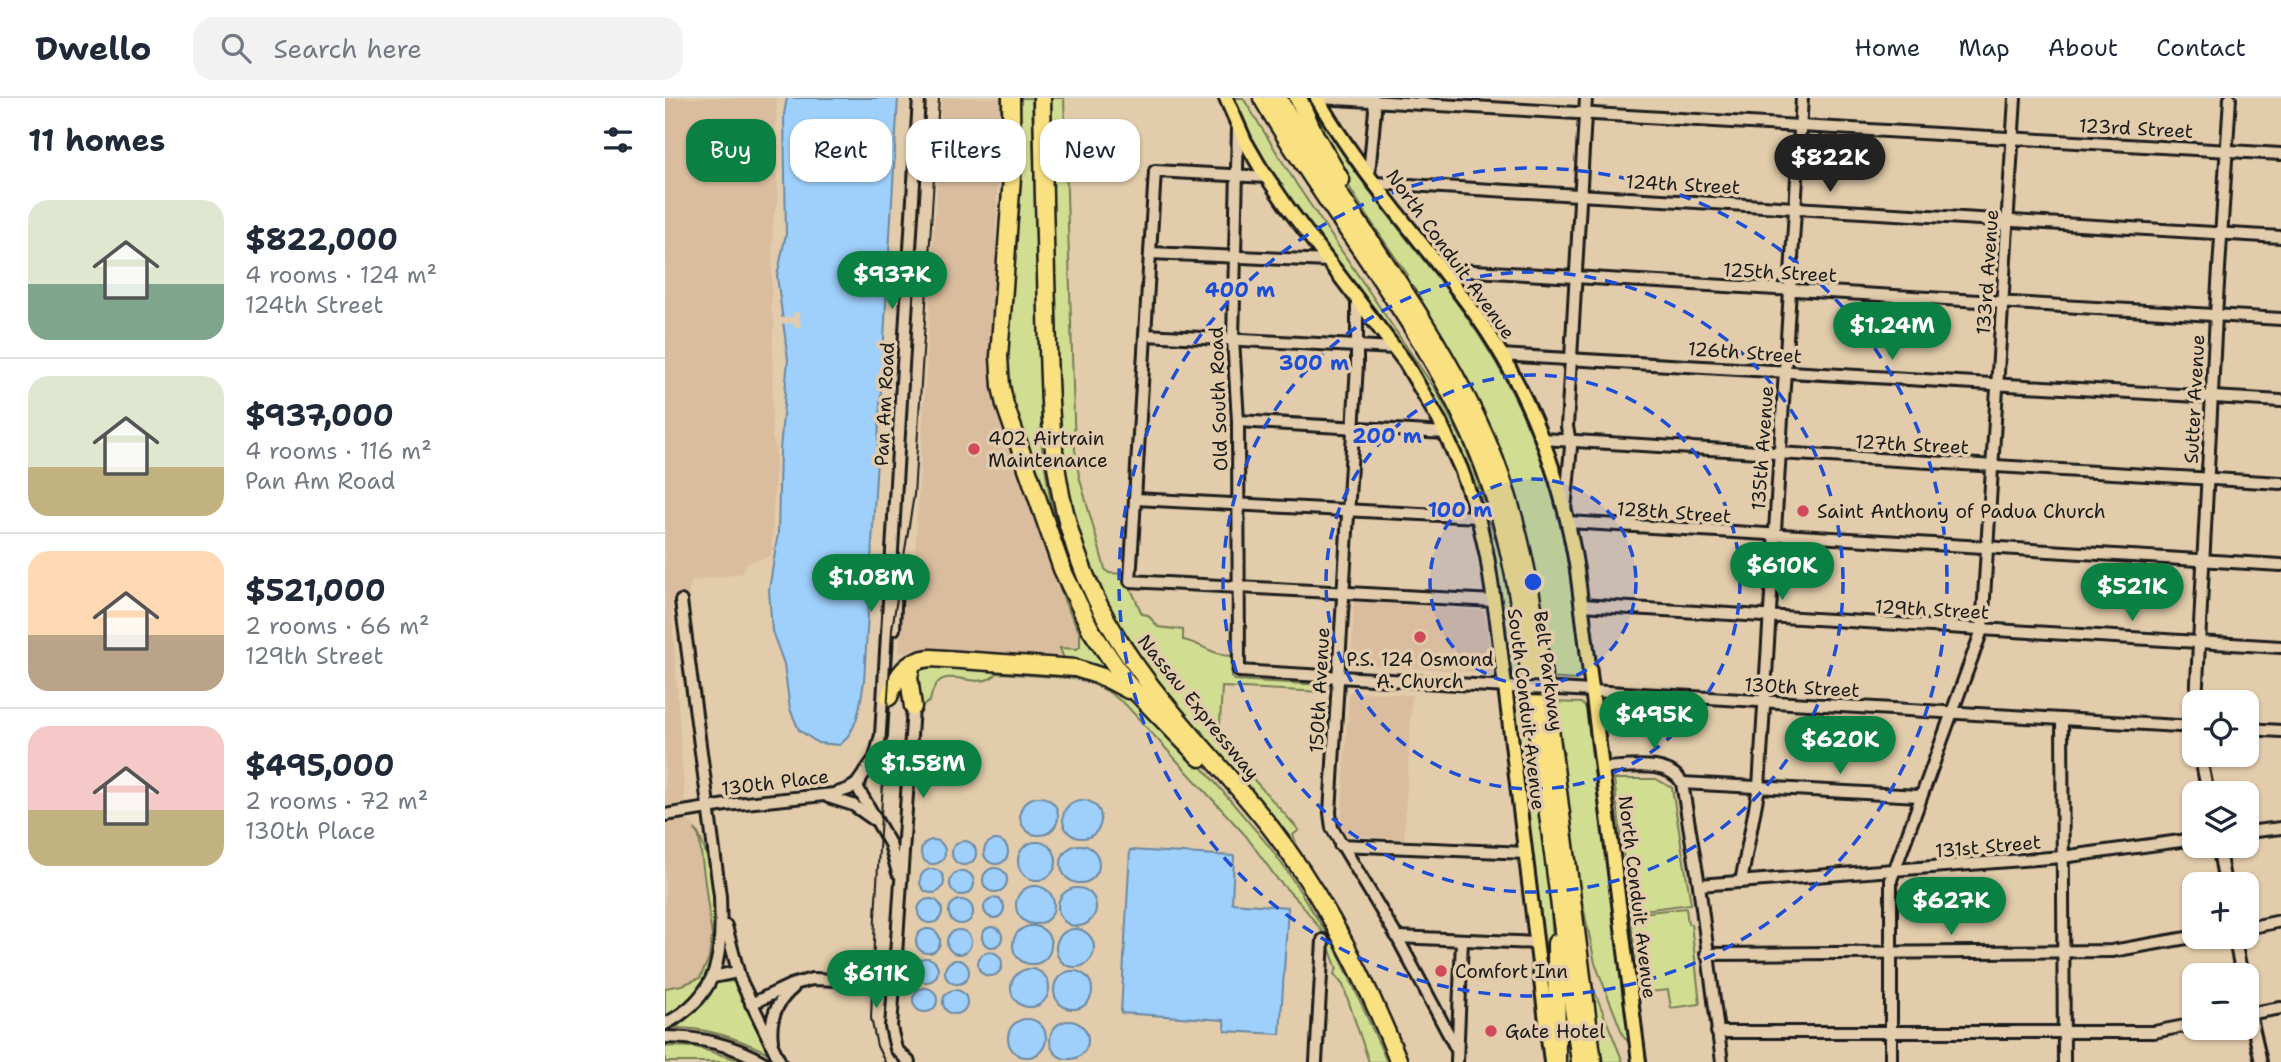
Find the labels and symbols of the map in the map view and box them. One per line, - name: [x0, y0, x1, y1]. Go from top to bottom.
- street label: 123rd Street: [2078, 113, 2194, 144]
- pin: $822K: [1781, 134, 1879, 194]
- street label: North Conduit Avenue: [1380, 164, 1521, 344]
- street label: 124th Street: [1625, 169, 1741, 200]
- street label: 133rd Avenue: [1971, 208, 2004, 336]
- pin: $937K: [843, 252, 941, 311]
- street label: 125th Street: [1723, 257, 1837, 288]
- text: 400 m: [1205, 276, 1275, 304]
- pin: $1.24M: [1835, 302, 1949, 362]
- street label: Old South Road: [1203, 326, 1234, 472]
- street label: Sutter Avenue: [2179, 334, 2210, 464]
- street label: 126th Street: [1687, 336, 1803, 369]
- street label: Pan Am Road: [869, 341, 900, 467]
- text: 300 m: [1279, 349, 1349, 377]
- street label: 135th Avenue: [1746, 385, 1779, 511]
- text: 200 m: [1352, 422, 1422, 450]
- place label: 402 Airtrain Maintenance: [988, 426, 1108, 473]
- street label: 127th Street: [1854, 429, 1970, 460]
- marker: 402 Airtrain Maintenance: [966, 441, 982, 457]
- text: 100 m: [1428, 496, 1492, 524]
- street label: 128th Street: [1616, 496, 1732, 529]
- place label: Saint Anthony of Padua Church: [1817, 499, 2106, 524]
- marker: Saint Anthony of Padua Church: [1795, 503, 1811, 519]
- pin: $610K: [1733, 542, 1831, 602]
- pin: $1.08M: [814, 554, 928, 614]
- pin: $521K: [2083, 564, 2181, 623]
- centre of rings: [1521, 570, 1545, 594]
- street label: 129th Street: [1874, 594, 1990, 625]
- street label: South Conduit Avenue: [1502, 607, 1551, 811]
- street label: Belt Parkway: [1528, 609, 1569, 733]
- street label: 150th Avenue: [1304, 627, 1335, 753]
- street label: Nassau Expressway: [1132, 629, 1265, 785]
- marker: P.S. 124 Osmond A. Church: [1412, 629, 1428, 645]
- place label: P.S. 124 Osmond A. Church: [1346, 647, 1494, 694]
- street label: 130th Street: [1744, 672, 1860, 703]
- pin: $495K: [1605, 692, 1703, 751]
- pin: $620K: [1791, 716, 1889, 776]
- pin: $1.58M: [866, 740, 980, 800]
- street label: 130th Place: [720, 764, 830, 801]
- street label: North Conduit Avenue: [1613, 794, 1662, 1000]
- street label: 131st Street: [1934, 829, 2042, 864]
- pin: $627K: [1902, 878, 2000, 937]
- pin: $611K: [827, 950, 925, 1010]
- place label: Comfort Inn: [1455, 959, 1568, 984]
- marker: Comfort Inn: [1433, 963, 1449, 979]
- place label: Gate Hotel: [1505, 1019, 1605, 1044]
- marker: Gate Hotel: [1483, 1023, 1499, 1039]

